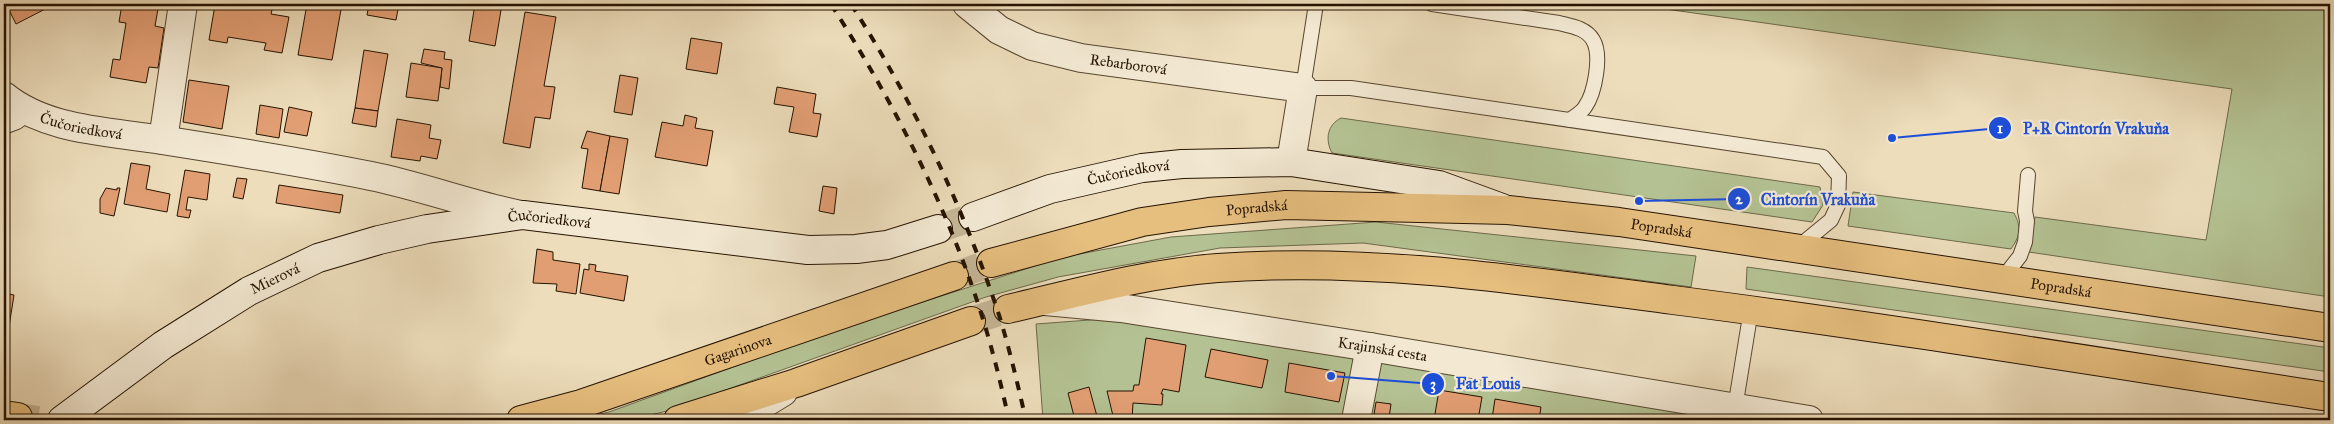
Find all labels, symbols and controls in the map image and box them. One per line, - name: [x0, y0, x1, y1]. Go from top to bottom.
- street label: Rebarborová: [1089, 50, 1168, 79]
- street label: Čučoriedková: [37, 107, 124, 143]
- callout: P+R Cintorín Vrakuňa: [1988, 113, 2179, 144]
- text: 1: [1997, 119, 2003, 137]
- text: P+R Cintorín Vrakuňa: [2023, 119, 2170, 138]
- street label: Čučoriedková: [1085, 156, 1171, 189]
- callout: Cintorín Vrakuňa: [1726, 183, 1885, 214]
- text: 2: [1735, 190, 1743, 208]
- text: Cintorín Vrakuňa: [1761, 190, 1876, 209]
- street label: Popradská: [1225, 196, 1289, 219]
- street label: Čučoriedková: [506, 206, 592, 232]
- street label: Popradská: [1630, 215, 1694, 242]
- street label: Mierová: [247, 259, 303, 298]
- street label: Popradská: [2029, 274, 2093, 301]
- street label: Gagarinova: [702, 330, 774, 370]
- street label: Krajinská cesta: [1337, 333, 1429, 365]
- callout: Fat Louis: [1420, 368, 1530, 399]
- text: Fat Louis: [1456, 374, 1521, 393]
- text: 3: [1430, 375, 1436, 394]

